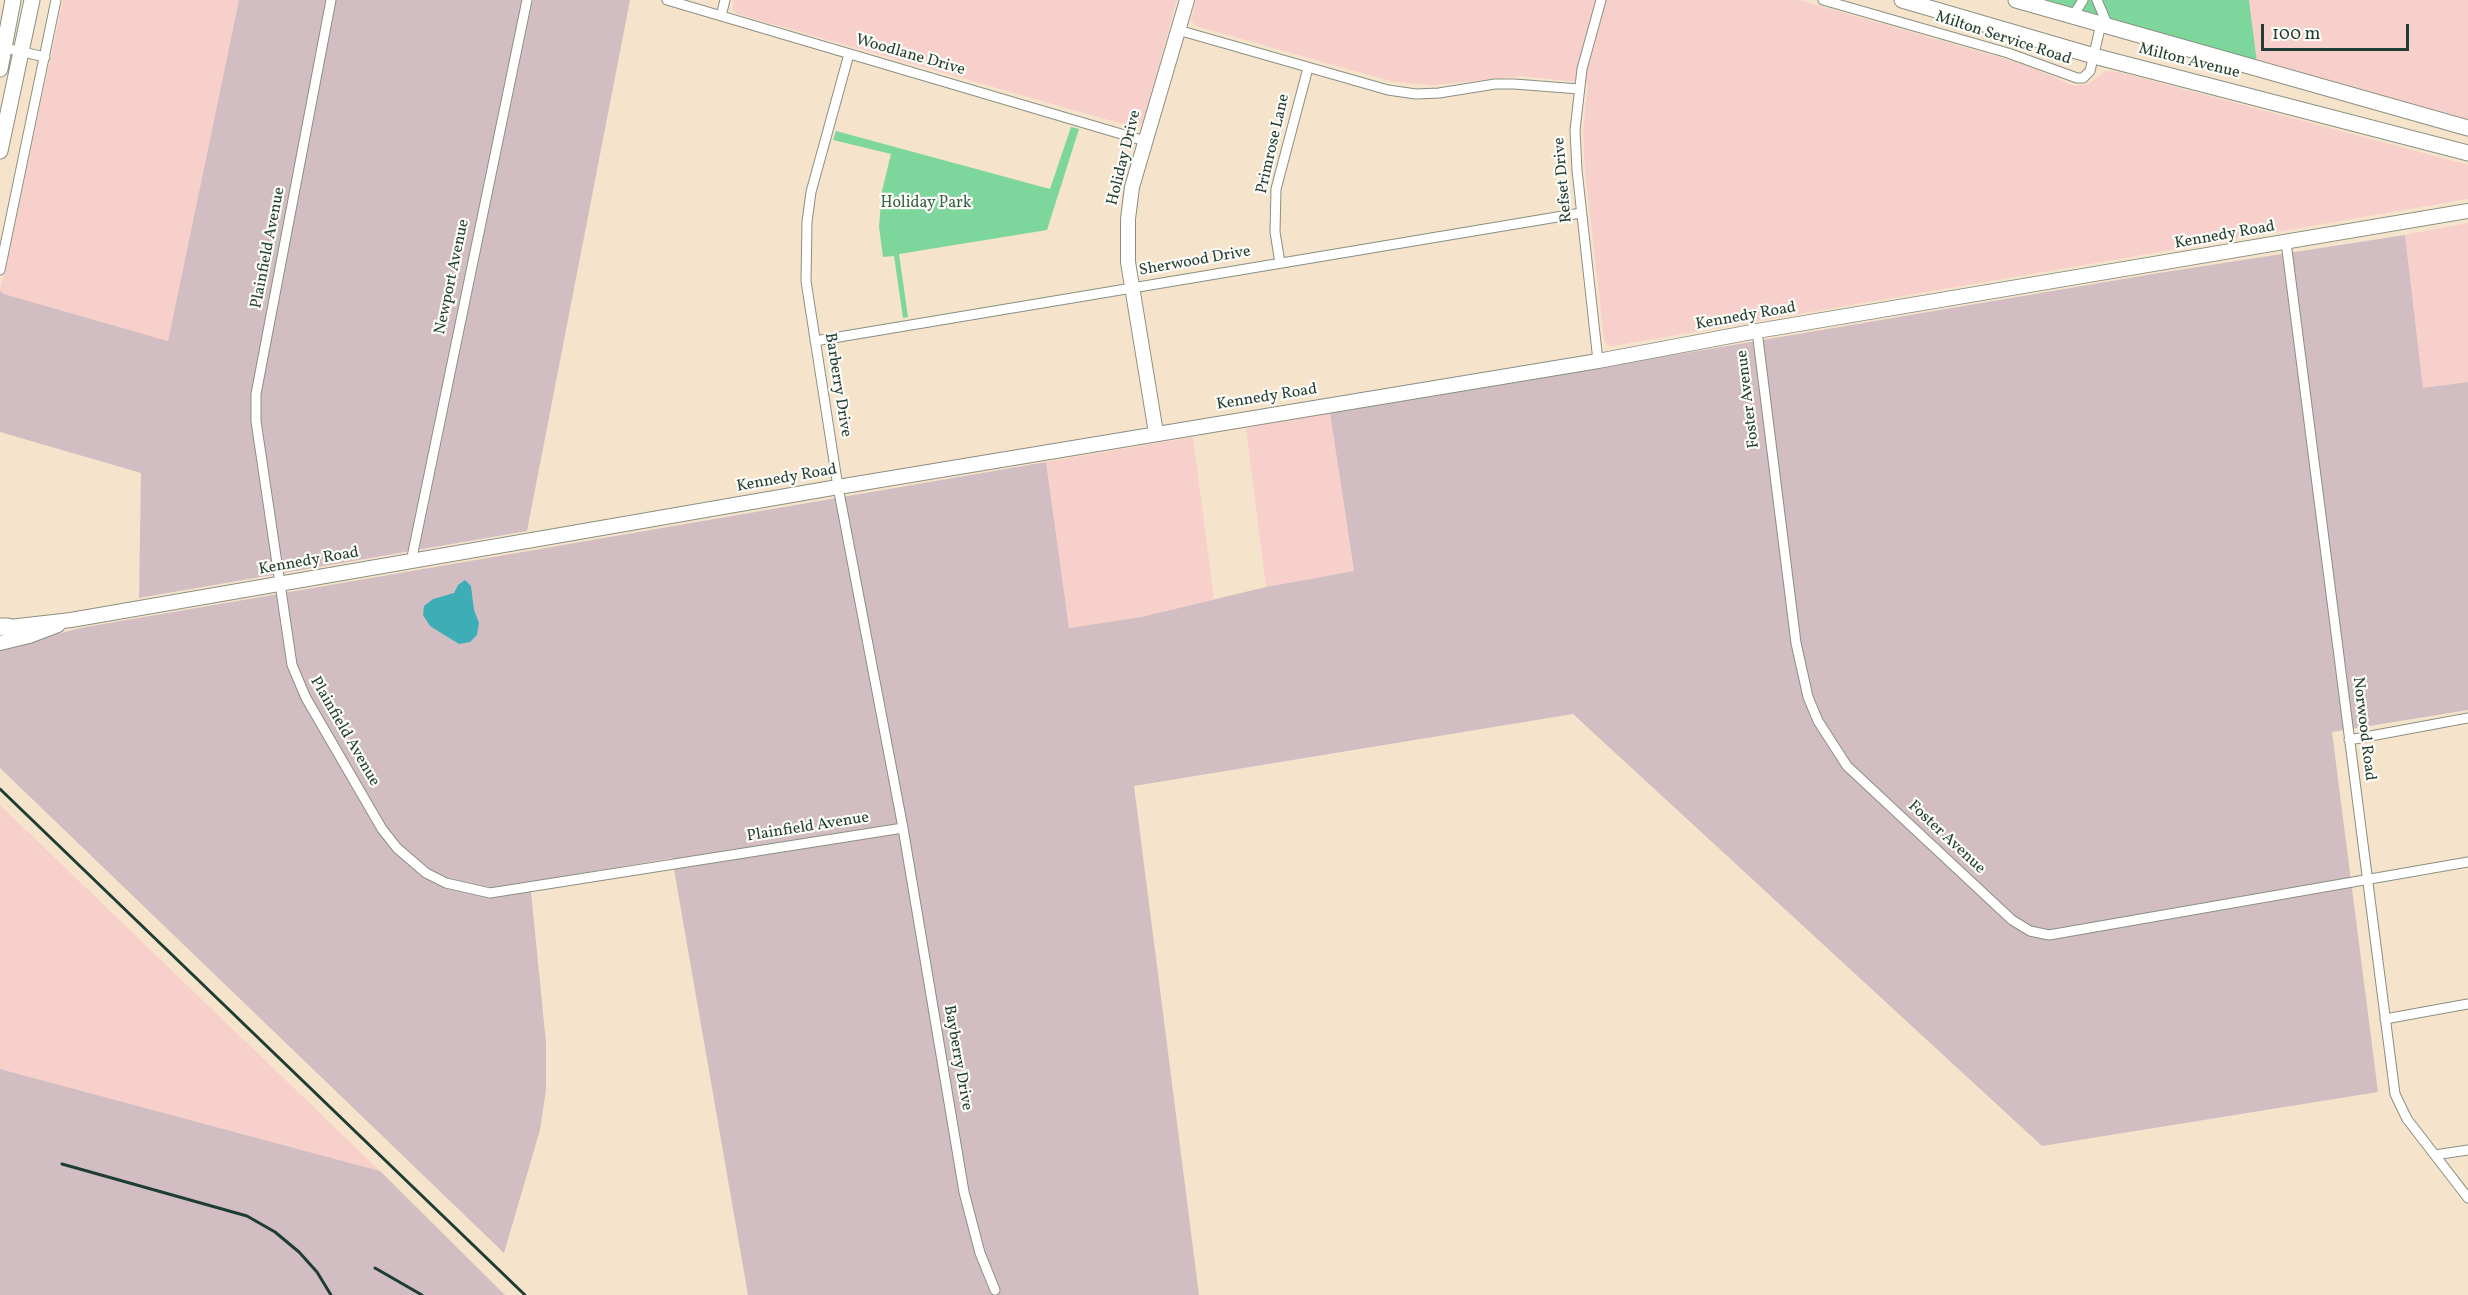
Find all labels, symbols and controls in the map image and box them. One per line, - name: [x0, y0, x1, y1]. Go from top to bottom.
- street label: Milton Service Road: [1933, 8, 2073, 70]
- scale bar: [2264, 12, 2412, 50]
- text: 100 m: [2272, 22, 2321, 47]
- street label: Woodlane Drive: [853, 31, 967, 81]
- street label: Milton Avenue: [2136, 40, 2242, 84]
- street label: Primrose Lane: [1253, 92, 1295, 196]
- street label: Holiday Drive: [1104, 108, 1146, 208]
- street label: Refset Drive: [1551, 136, 1577, 224]
- street label: Plainfield Avenue: [248, 186, 290, 310]
- park label: Holiday Park: [880, 194, 972, 214]
- street label: Newport Avenue: [431, 218, 475, 336]
- street label: Kennedy Road: [2173, 218, 2277, 254]
- street label: Sherwood Drive: [1138, 243, 1252, 281]
- street label: Kennedy Road: [1694, 299, 1798, 335]
- street label: Barberry Drive: [819, 331, 855, 439]
- street label: Foster Avenue: [1733, 349, 1765, 449]
- street label: Kennedy Road: [1215, 381, 1319, 415]
- street label: Kennedy Road: [735, 461, 839, 497]
- street label: Kennedy Road: [257, 544, 361, 580]
- street label: Plainfield Avenue: [305, 674, 383, 790]
- street label: Norwood Road: [2347, 676, 2379, 782]
- street label: Foster Avenue: [1903, 797, 1989, 879]
- street label: Plainfield Avenue: [746, 809, 870, 847]
- street label: Bayberry Drive: [938, 1004, 976, 1112]

